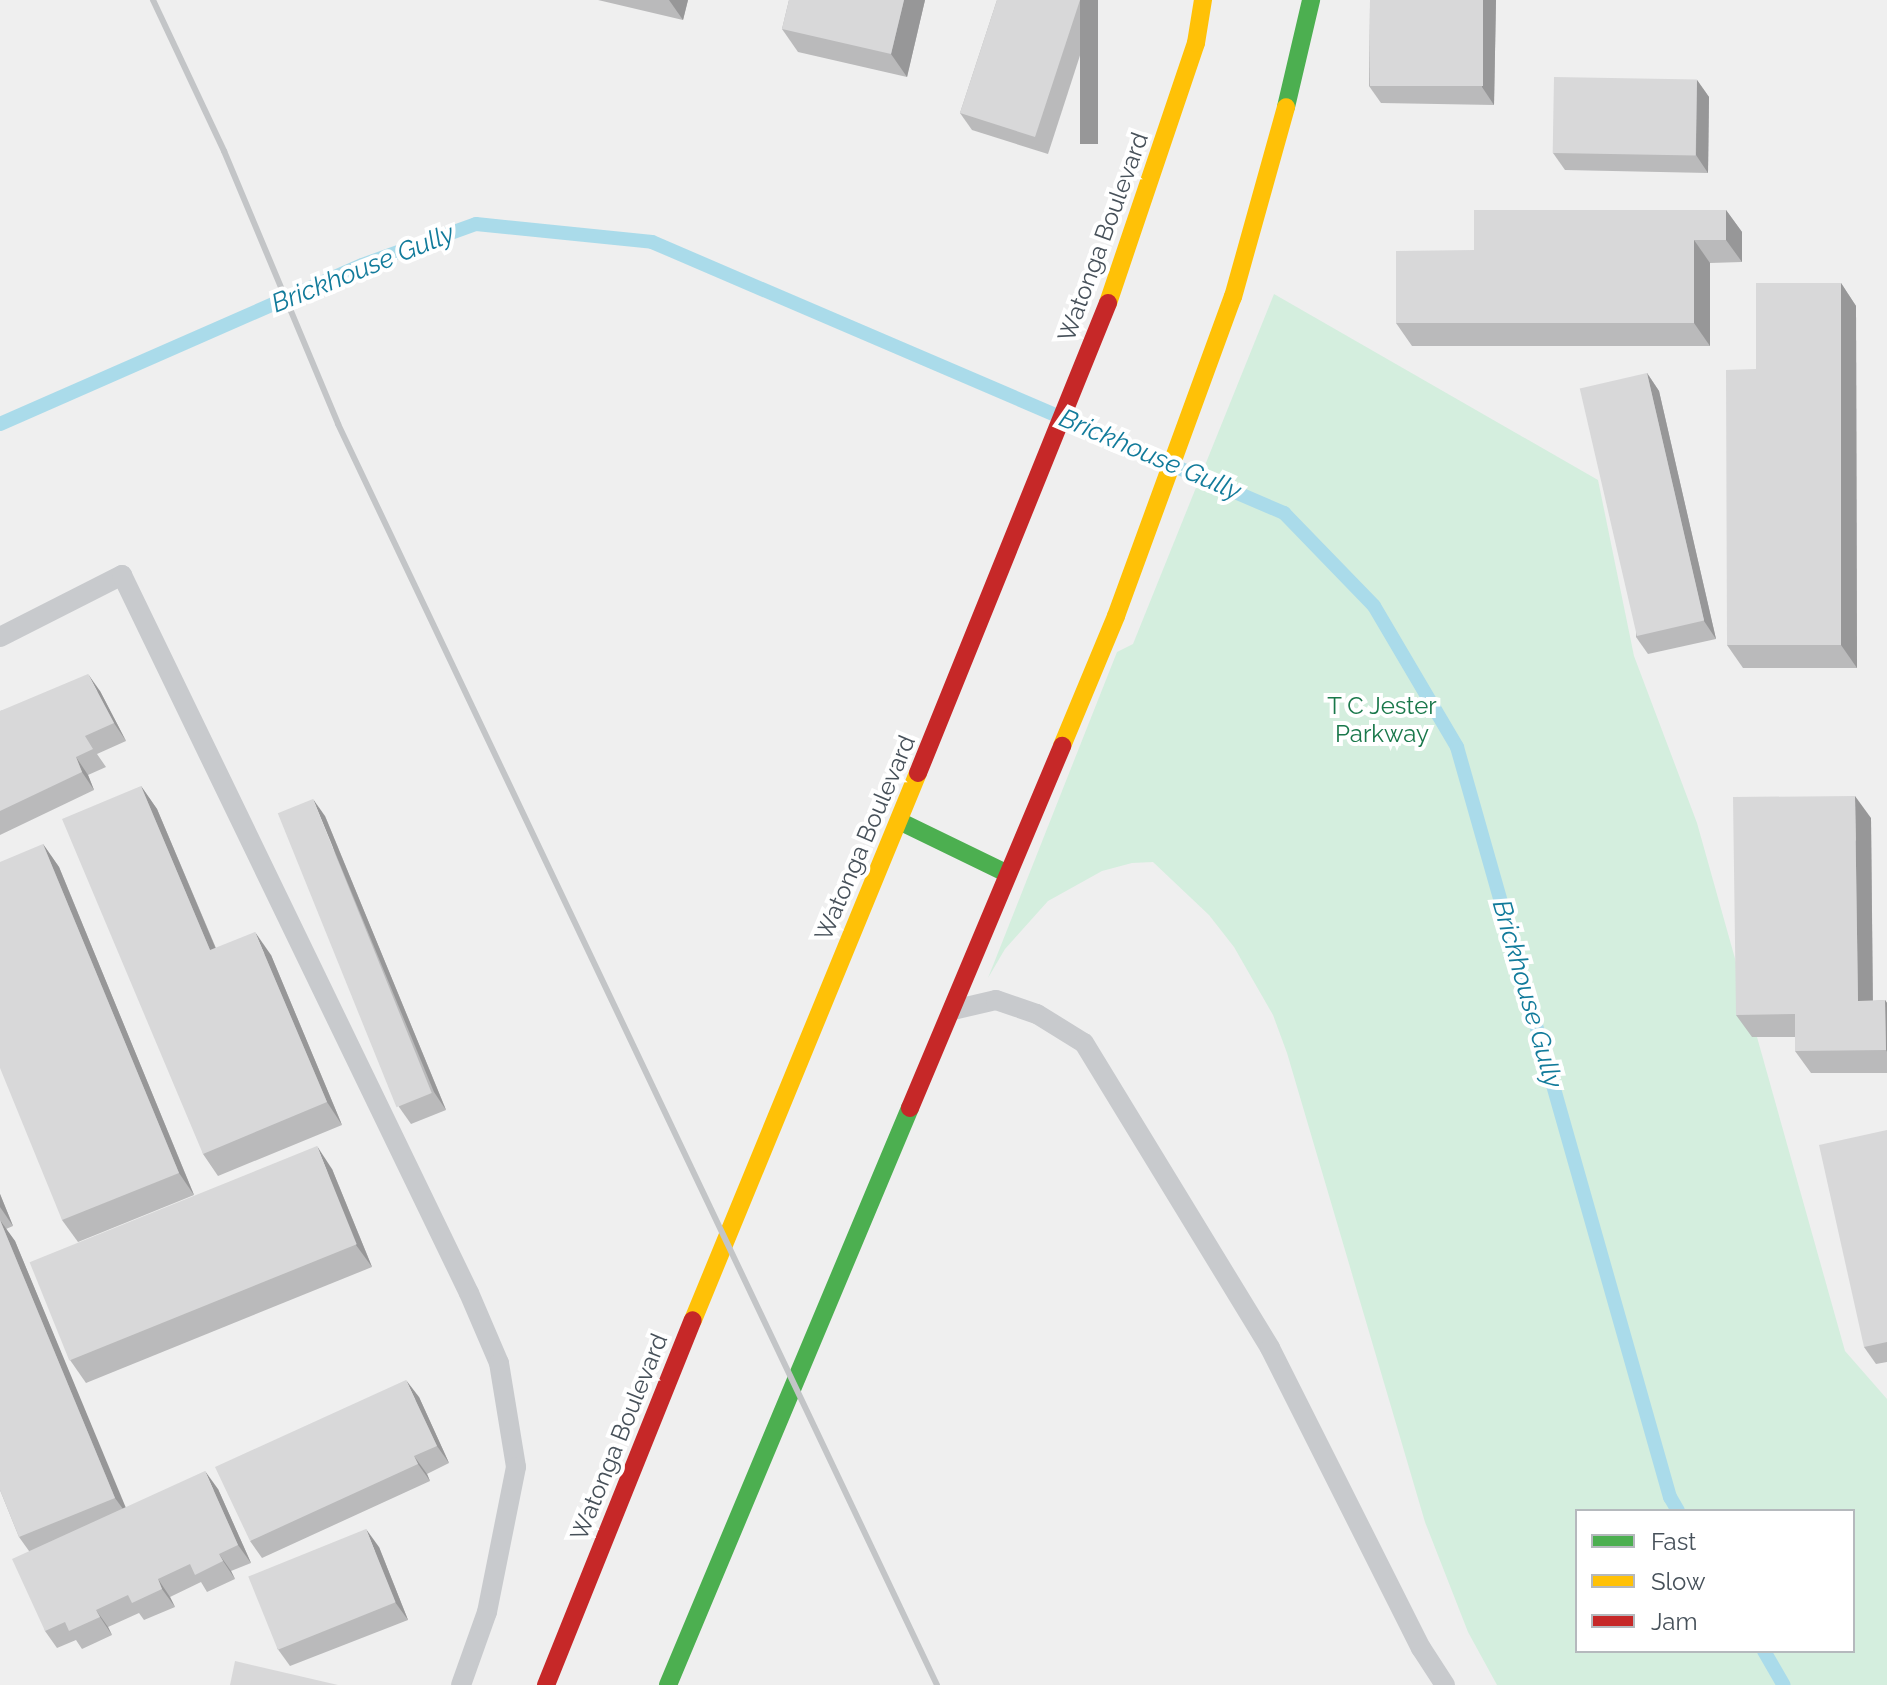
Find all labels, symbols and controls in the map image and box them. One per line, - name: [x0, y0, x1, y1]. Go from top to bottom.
- street label: Watonga Boulevard: [1052, 129, 1154, 345]
- water label: Brickhouse Gully: [267, 218, 459, 320]
- water label: Brickhouse Gully: [1055, 403, 1245, 507]
- park label: T C Jester Parkway: [1327, 692, 1437, 748]
- street label: Watonga Boulevard: [809, 731, 921, 945]
- water label: Brickhouse Gully: [1485, 896, 1569, 1092]
- street label: Watonga Boulevard: [564, 1329, 674, 1545]
- legend: [1575, 1509, 1855, 1653]
- text: Fast: [1651, 1527, 1696, 1556]
- text: Slow: [1651, 1567, 1705, 1596]
- text: Jam: [1651, 1607, 1697, 1636]

